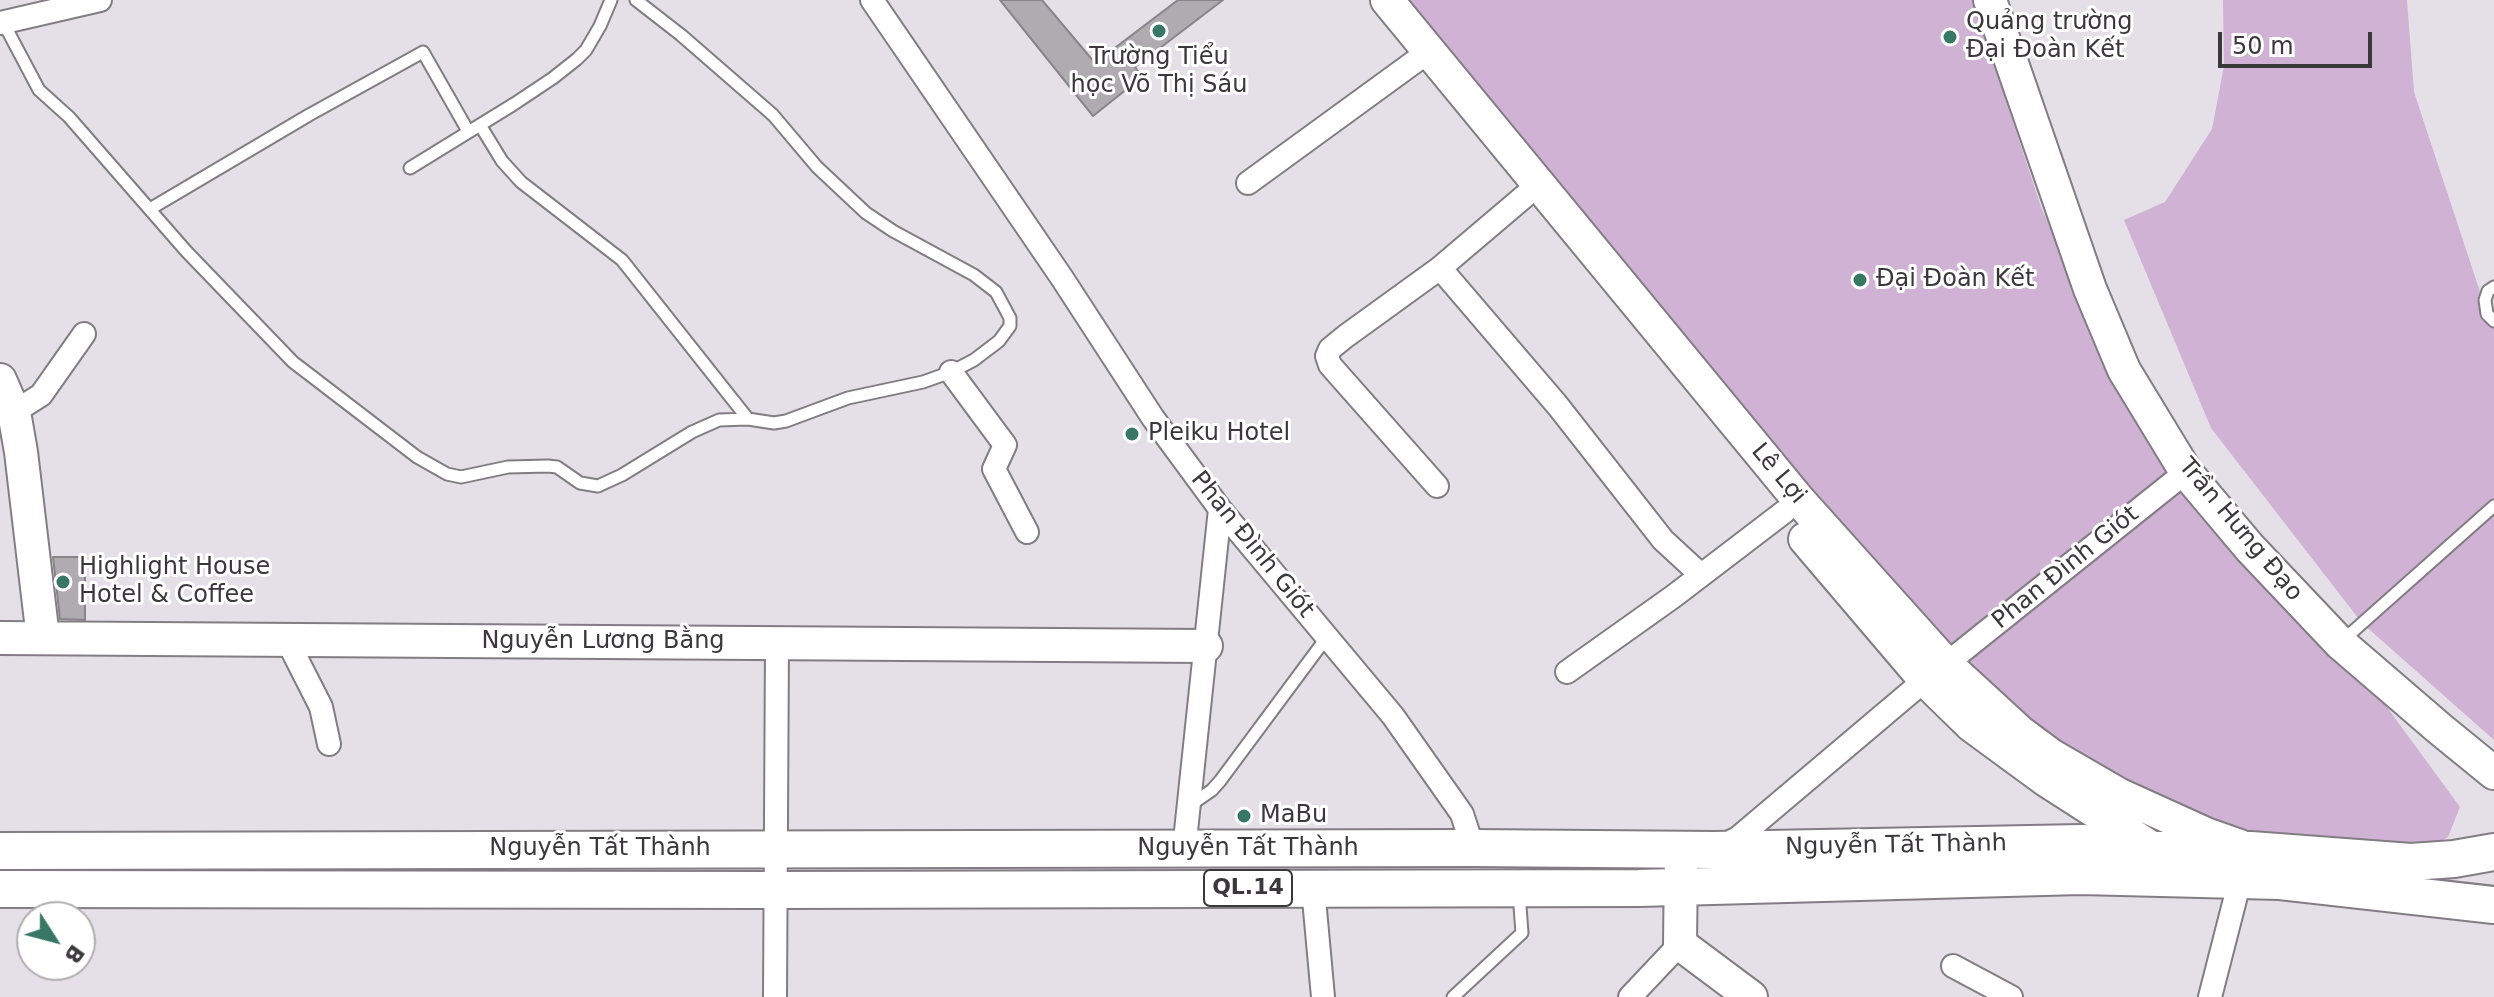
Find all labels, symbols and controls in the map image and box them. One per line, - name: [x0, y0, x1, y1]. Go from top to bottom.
- place label: Quảng trường Đại Đoàn Kết: [1966, 9, 2132, 65]
- scale bar: [2222, 16, 2376, 66]
- marker: Trường Tiểu học Võ Thị Sáu: [1150, 22, 1168, 40]
- marker: Quảng trường Đại Đoàn Kết: [1941, 28, 1959, 46]
- text: 50 m: [2232, 32, 2294, 60]
- place label: Trường Tiểu học Võ Thị Sáu: [1071, 44, 1247, 100]
- place label: Đại Đoàn Kết: [1876, 266, 2034, 294]
- marker: Đại Đoàn Kết: [1851, 271, 1869, 289]
- place label: Pleiku Hotel: [1148, 420, 1290, 448]
- marker: Pleiku Hotel: [1123, 425, 1141, 443]
- street label: Lê Lợi: [1744, 438, 1812, 510]
- street label: Trần Hưng Đạo: [2172, 453, 2308, 607]
- street label: Phan Đình Giót: [1184, 466, 1320, 624]
- street label: Phan Đình Giót: [1987, 500, 2145, 636]
- place label: Highlight House Hotel & Coffee: [79, 554, 270, 610]
- marker: Highlight House Hotel & Coffee: [54, 573, 72, 591]
- street label: Nguyễn Lương Bằng: [481, 628, 725, 656]
- place label: MaBu: [1260, 802, 1327, 830]
- marker: MaBu: [1235, 807, 1253, 825]
- street label: Nguyễn Tất Thành: [1785, 830, 2007, 862]
- street label: Nguyễn Tất Thành: [489, 835, 711, 863]
- street label: Nguyễn Tất Thành: [1137, 835, 1359, 863]
- road number: QL.14: [1204, 870, 1292, 906]
- north arrow: [16, 901, 96, 981]
- text: B: [59, 940, 89, 968]

